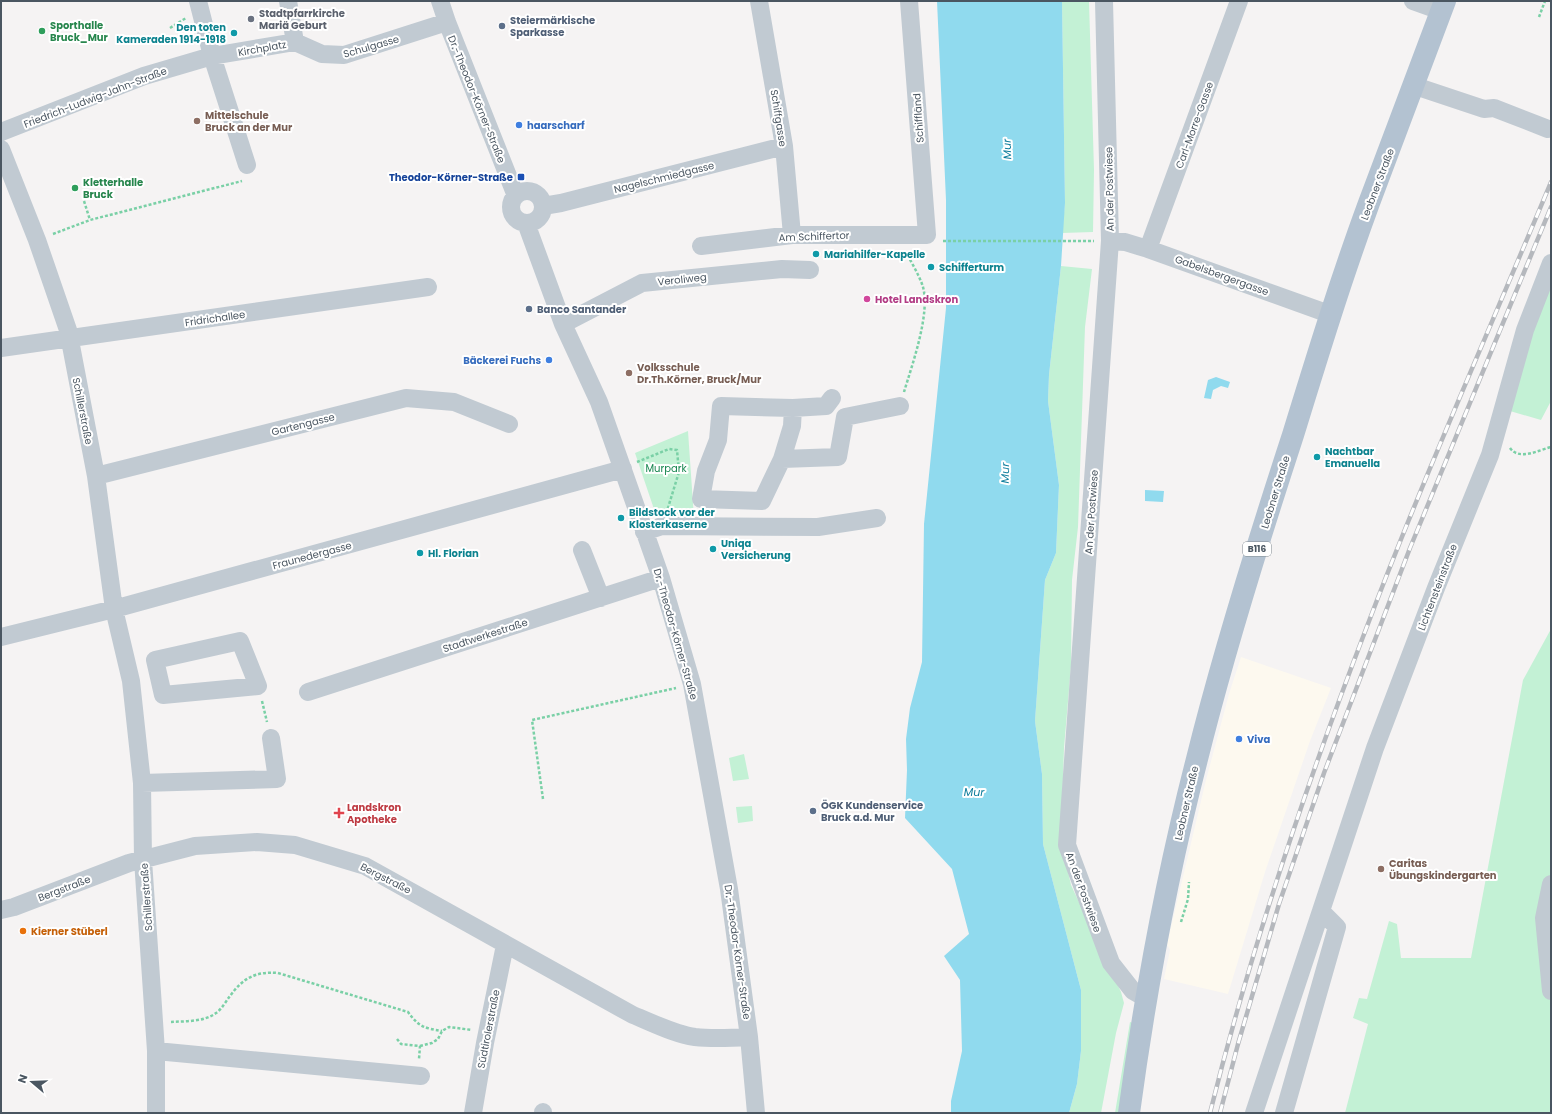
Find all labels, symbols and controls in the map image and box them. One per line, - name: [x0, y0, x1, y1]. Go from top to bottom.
- place label: Stadtpfarrkirche Mariä Geburt: [259, 6, 345, 33]
- place label: Steiermärkische Sparkasse: [510, 13, 595, 40]
- marker: Stadtpfarrkirche Mariä Geburt: [246, 14, 256, 24]
- place label: Sporthalle Bruck_Mur: [50, 18, 109, 45]
- place label: Den toten Kameraden 1914-1918: [116, 20, 226, 47]
- marker: Steiermärkische Sparkasse: [497, 21, 507, 31]
- marker: Sporthalle Bruck_Mur: [37, 26, 47, 36]
- marker: Den toten Kameraden 1914-1918: [229, 28, 239, 38]
- street label: Schulgasse: [341, 31, 401, 62]
- street label: Dr.-Theodor-Körner-Straße: [444, 33, 509, 165]
- street label: Kirchplatz: [237, 37, 288, 60]
- street label: Friedrich-Ludwig-Jahn-Straße: [21, 63, 169, 132]
- street label: Carl-Morre-Gasse: [1172, 80, 1217, 171]
- street label: Schiffgasse: [767, 88, 790, 148]
- street label: Schiffländ: [909, 93, 928, 143]
- place label: Mittelschule Bruck an der Mur: [205, 108, 293, 135]
- marker: Mittelschule Bruck an der Mur: [192, 116, 202, 126]
- place label: haarscharf: [527, 118, 585, 133]
- marker: haarscharf: [514, 120, 524, 130]
- water label: Mur: [999, 138, 1015, 160]
- street label: Leobner Straße: [1357, 146, 1398, 222]
- street label: An der Postwiese: [1101, 147, 1118, 231]
- street label: Nagelschmiedgasse: [612, 158, 716, 197]
- place label: Theodor-Körner-Straße: [389, 170, 513, 185]
- marker: Theodor-Körner-Straße: [516, 172, 526, 182]
- place label: Kletterhalle Bruck: [83, 175, 143, 202]
- marker: Kletterhalle Bruck: [70, 183, 80, 193]
- street label: Am Schiffertor: [778, 228, 850, 245]
- place label: Mariahilfer-Kapelle: [824, 247, 925, 262]
- marker: Mariahilfer-Kapelle: [811, 249, 821, 259]
- street label: Gabelsbergergasse: [1173, 252, 1271, 299]
- place label: Schifferturm: [939, 260, 1005, 275]
- marker: Schifferturm: [926, 262, 936, 272]
- street label: Veroliweg: [657, 269, 707, 290]
- place label: Hotel Landskron: [875, 292, 958, 307]
- marker: Hotel Landskron: [862, 294, 872, 304]
- place label: Banco Santander: [537, 302, 627, 317]
- marker: Banco Santander: [524, 304, 534, 314]
- street label: Fridrichallee: [184, 307, 246, 330]
- place label: Bäckerei Fuchs: [463, 353, 541, 368]
- marker: Bäckerei Fuchs: [544, 355, 554, 365]
- place label: Volksschule Dr.Th.Körner, Bruck/Mur: [637, 360, 762, 387]
- marker: Volksschule Dr.Th.Körner, Bruck/Mur: [624, 368, 634, 378]
- street label: Schillerstraße: [69, 376, 96, 446]
- street label: Gartengasse: [270, 409, 336, 440]
- place label: Nachtbar Emanuella: [1325, 444, 1380, 471]
- marker: Nachtbar Emanuella: [1312, 452, 1322, 462]
- street label: Leobner Straße: [1257, 454, 1294, 531]
- park label: Murpark: [645, 461, 687, 476]
- water label: Mur: [997, 462, 1013, 483]
- street label: An der Postwiese: [1081, 469, 1102, 555]
- place label: Bildstock vor der Klosterkaserne: [629, 505, 716, 532]
- marker: Bildstock vor der Klosterkaserne: [616, 513, 626, 523]
- place label: Uniqa Versicherung: [721, 536, 791, 563]
- street label: Fraunedergasse: [271, 538, 353, 573]
- road number: B116: [1243, 542, 1271, 556]
- street label: Lichtensteinstraße: [1414, 542, 1461, 633]
- marker: Uniqa Versicherung: [708, 544, 718, 554]
- place label: Hl. Florian: [428, 546, 479, 561]
- marker: Hl. Florian: [415, 548, 425, 558]
- street label: Dr.-Theodor-Körner-Straße: [650, 567, 702, 702]
- street label: Stadtwerkestraße: [441, 615, 530, 656]
- place label: Viva: [1247, 732, 1271, 747]
- marker: Viva: [1234, 734, 1244, 744]
- street label: Leobner Straße: [1171, 765, 1202, 842]
- water label: Mur: [964, 784, 985, 800]
- place label: ÖGK Kundenservice Bruck a.d. Mur: [821, 798, 923, 825]
- place label: Landskron Apotheke: [347, 800, 401, 827]
- marker: ÖGK Kundenservice Bruck a.d. Mur: [808, 806, 818, 816]
- marker: Landskron Apotheke: [334, 808, 344, 818]
- street label: An der Postwiese: [1062, 850, 1105, 934]
- place label: Caritas Übungskindergarten: [1389, 856, 1497, 883]
- street label: Bergstraße: [358, 859, 414, 898]
- street label: Schillerstraße: [137, 863, 156, 931]
- marker: Caritas Übungskindergarten: [1376, 864, 1386, 874]
- street label: Bergstraße: [36, 872, 93, 905]
- street label: Dr.-Theodor-Körner-Straße: [721, 884, 754, 1021]
- place label: Kierner Stüberl: [31, 924, 108, 939]
- marker: Kierner Stüberl: [18, 926, 28, 936]
- street label: Südtirolerstraße: [473, 988, 503, 1070]
- north arrow: [12, 1062, 52, 1102]
- text: N: [14, 1072, 31, 1085]

